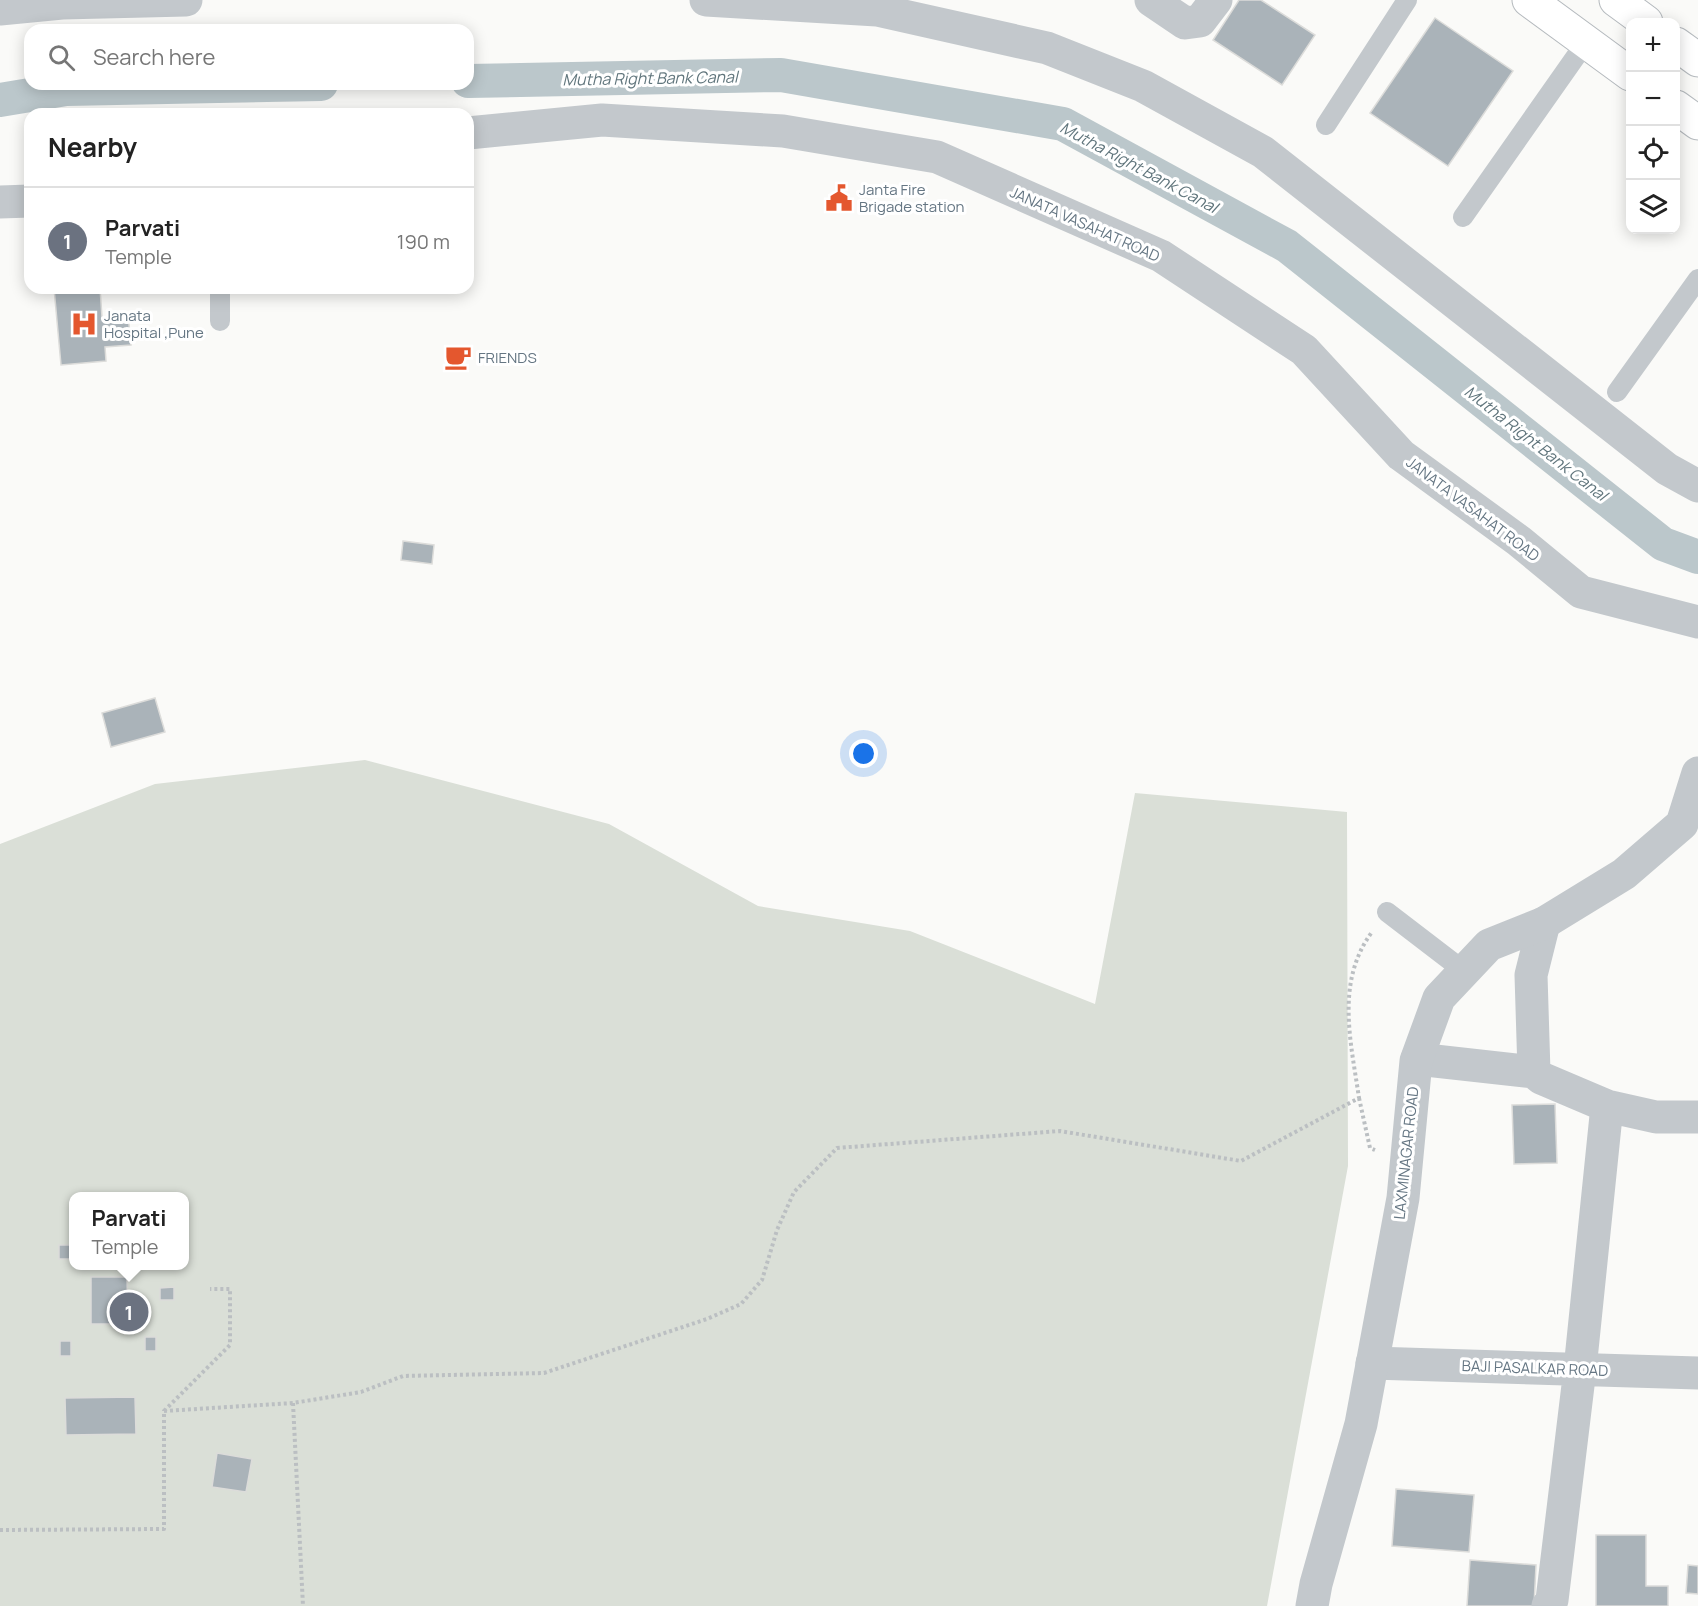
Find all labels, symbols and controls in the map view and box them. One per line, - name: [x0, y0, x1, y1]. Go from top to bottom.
- map controls: [1626, 18, 1680, 234]
- button: +: [1626, 18, 1680, 72]
- search box: [24, 24, 474, 90]
- icon: search: [45, 41, 78, 74]
- text: Search here: [93, 42, 215, 72]
- water label: Mutha Right Bank Canal: [562, 65, 740, 91]
- button: −: [1626, 72, 1680, 126]
- water label: Mutha Right Bank Canal: [1057, 116, 1223, 219]
- button: locate: [1626, 126, 1680, 180]
- text: Nearby: [48, 129, 137, 165]
- place label: Janta Fire Brigade station: [859, 179, 965, 217]
- button: layers: [1626, 180, 1680, 234]
- street label: JANATA VASAHAT ROAD: [1007, 181, 1163, 267]
- public building icon: Janta Fire Brigade station: [824, 183, 854, 213]
- text: Parvati: [105, 213, 180, 243]
- text: 1: [63, 228, 72, 255]
- text: 190 m: [397, 228, 450, 255]
- text: Temple: [105, 243, 172, 270]
- place label: Janata Hospital ,Pune: [104, 305, 204, 343]
- hospital icon: Janata Hospital ,Pune: [69, 309, 99, 339]
- cafe icon: FRIENDS: [443, 342, 473, 372]
- place label: FRIENDS: [478, 347, 537, 368]
- water label: Mutha Right Bank Canal: [1460, 380, 1614, 507]
- street label: JANATA VASAHAT ROAD: [1402, 452, 1544, 566]
- your location: [849, 739, 878, 768]
- street label: LAXMINAGAR ROAD: [1389, 1085, 1423, 1221]
- popup: [69, 1192, 189, 1270]
- text: Parvati: [91, 1203, 167, 1233]
- text: Temple: [91, 1233, 158, 1260]
- pin: 1: [110, 1290, 148, 1334]
- street label: BAJI PASALKAR ROAD: [1461, 1355, 1609, 1381]

